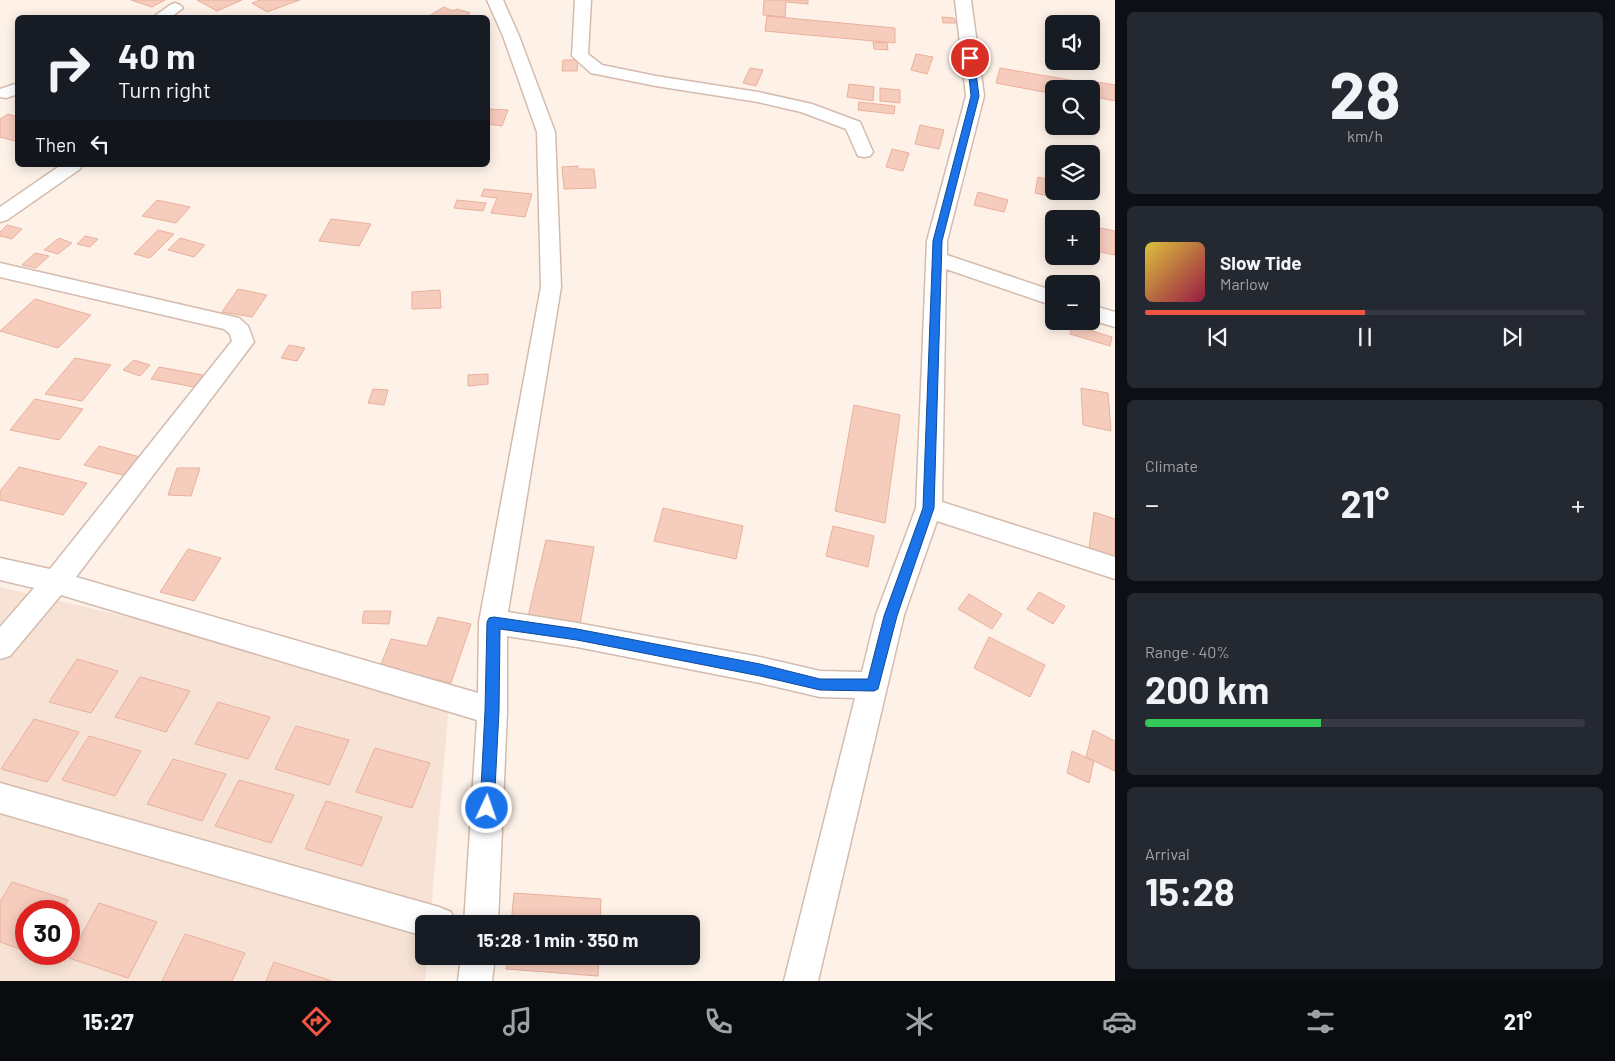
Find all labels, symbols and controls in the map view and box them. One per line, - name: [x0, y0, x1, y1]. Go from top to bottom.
- map controls: [1045, 15, 1100, 330]
- button: sound: [1045, 15, 1100, 70]
- text: 40 m: [118, 34, 195, 76]
- icon: right: [35, 35, 100, 100]
- pin: [949, 37, 991, 79]
- icon: arrive: [956, 44, 984, 72]
- text: 28: [1329, 54, 1401, 132]
- text: Turn right: [118, 76, 211, 102]
- button: search: [1045, 80, 1100, 135]
- text: km/h: [1347, 126, 1383, 145]
- icon: left: [86, 130, 114, 158]
- text: Then: [35, 133, 76, 156]
- button: layers: [1045, 145, 1100, 200]
- button: +: [1045, 210, 1100, 265]
- text: Slow Tide: [1220, 251, 1302, 274]
- text: Marlow: [1220, 274, 1269, 293]
- button: −: [1045, 275, 1100, 330]
- icon: previous: [1204, 323, 1232, 351]
- icon: pause: [1351, 323, 1379, 351]
- icon: next: [1498, 323, 1526, 351]
- text: Climate: [1145, 456, 1198, 475]
- text: 21°: [1341, 480, 1389, 526]
- text: −: [1145, 487, 1159, 521]
- text: +: [1571, 487, 1585, 521]
- text: Range · 40%: [1145, 642, 1230, 661]
- text: 200 km: [1145, 666, 1269, 712]
- position arrow: [460, 781, 512, 833]
- text: Arrival: [1145, 844, 1190, 863]
- text: 15:28: [1145, 868, 1235, 914]
- speed limit sign: 30: [15, 900, 80, 965]
- text: 15:28 · 1 min · 350 m: [477, 928, 638, 951]
- icon: directions: [299, 1004, 334, 1039]
- icon: music: [500, 1004, 535, 1039]
- icon: phone: [701, 1004, 736, 1039]
- icon: climate: [902, 1004, 937, 1039]
- icon: car: [1102, 1004, 1137, 1039]
- icon: filters: [1303, 1004, 1338, 1039]
- text: 15:27: [83, 1008, 134, 1034]
- text: 21°: [1504, 1008, 1532, 1034]

